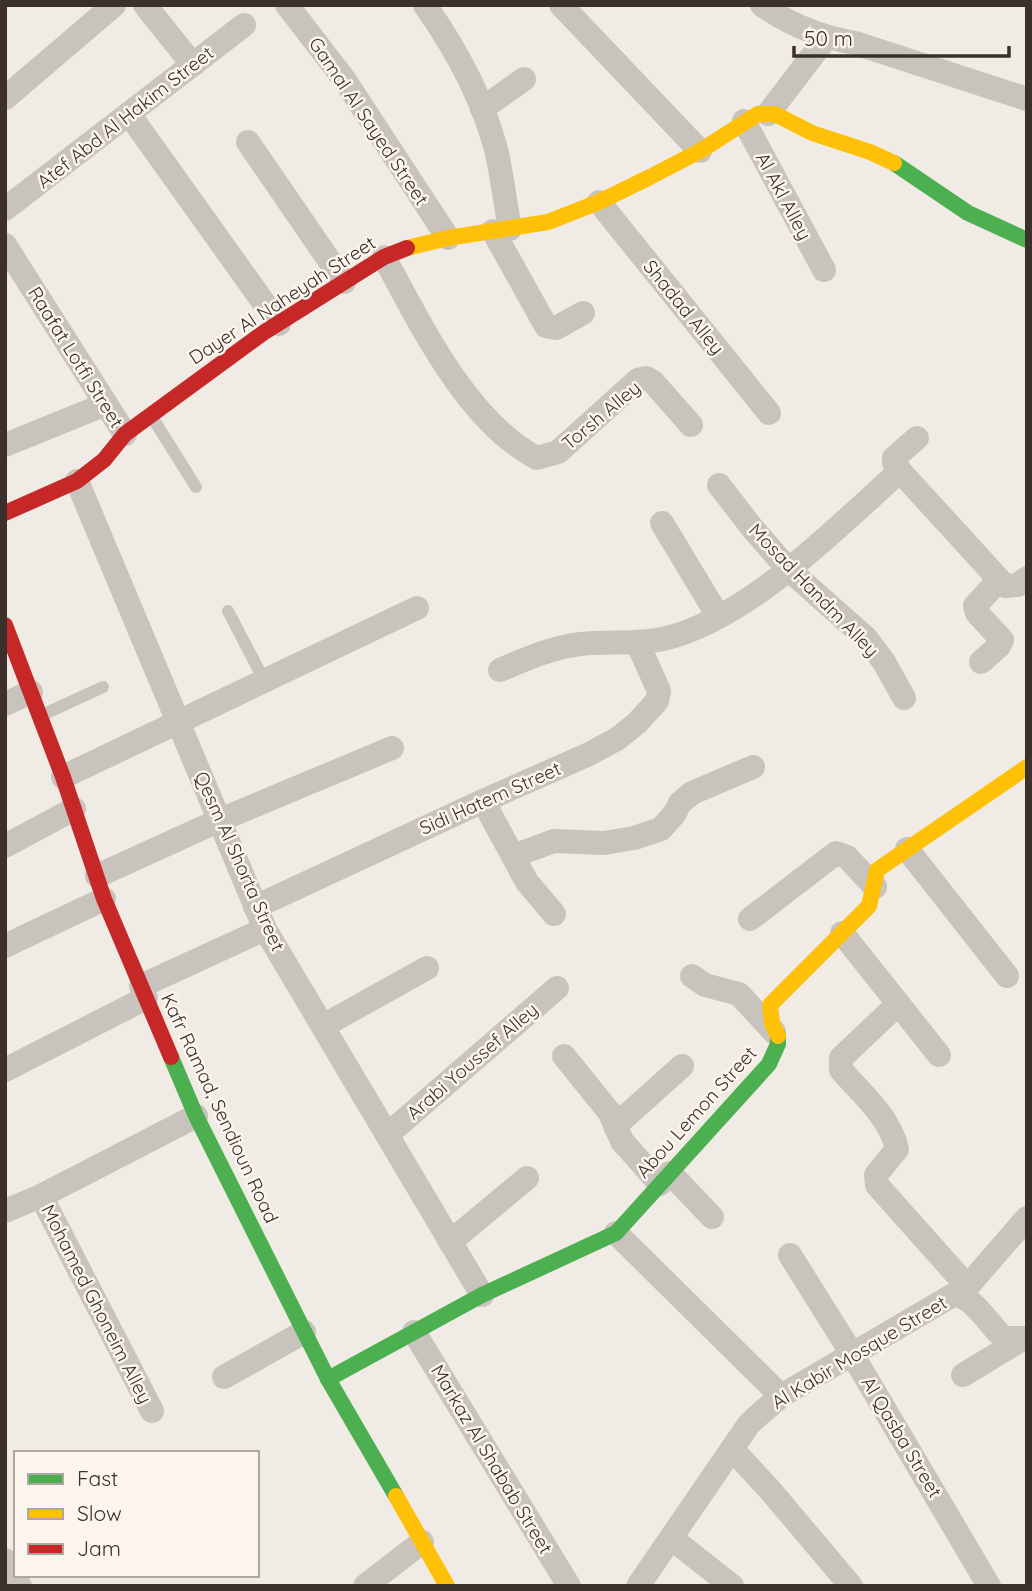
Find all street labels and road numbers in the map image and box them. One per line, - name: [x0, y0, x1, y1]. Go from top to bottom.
- street label: Gamal Al Sayed Street: [304, 32, 434, 210]
- street label: Atef Abd Al Hakim Street: [32, 41, 218, 193]
- street label: Al Akl Alley: [751, 148, 817, 244]
- street label: Dayer Al Naheyah Street: [184, 231, 380, 369]
- street label: Shadad Alley: [638, 255, 730, 359]
- street label: Raafat Lotfi Street: [23, 282, 129, 432]
- street label: Torsh Alley: [557, 375, 645, 455]
- street label: Mosad Handm Alley: [744, 518, 884, 662]
- street label: Sidi Hatem Street: [416, 756, 564, 840]
- street label: Qesm Al Shorta Street: [190, 767, 290, 955]
- street label: Kafr Ramad, Sendioun Road: [156, 989, 284, 1227]
- street label: Arabi Youssef Alley: [401, 997, 543, 1125]
- street label: Abou Lemon Street: [631, 1041, 761, 1183]
- street label: Mohamed Ghoneim Alley: [36, 1200, 158, 1408]
- street label: Al Kabir Mosque Street: [767, 1290, 951, 1414]
- street label: Markaz Al Shabab Street: [426, 1360, 558, 1558]
- street label: Al Qasba Street: [856, 1372, 948, 1502]

